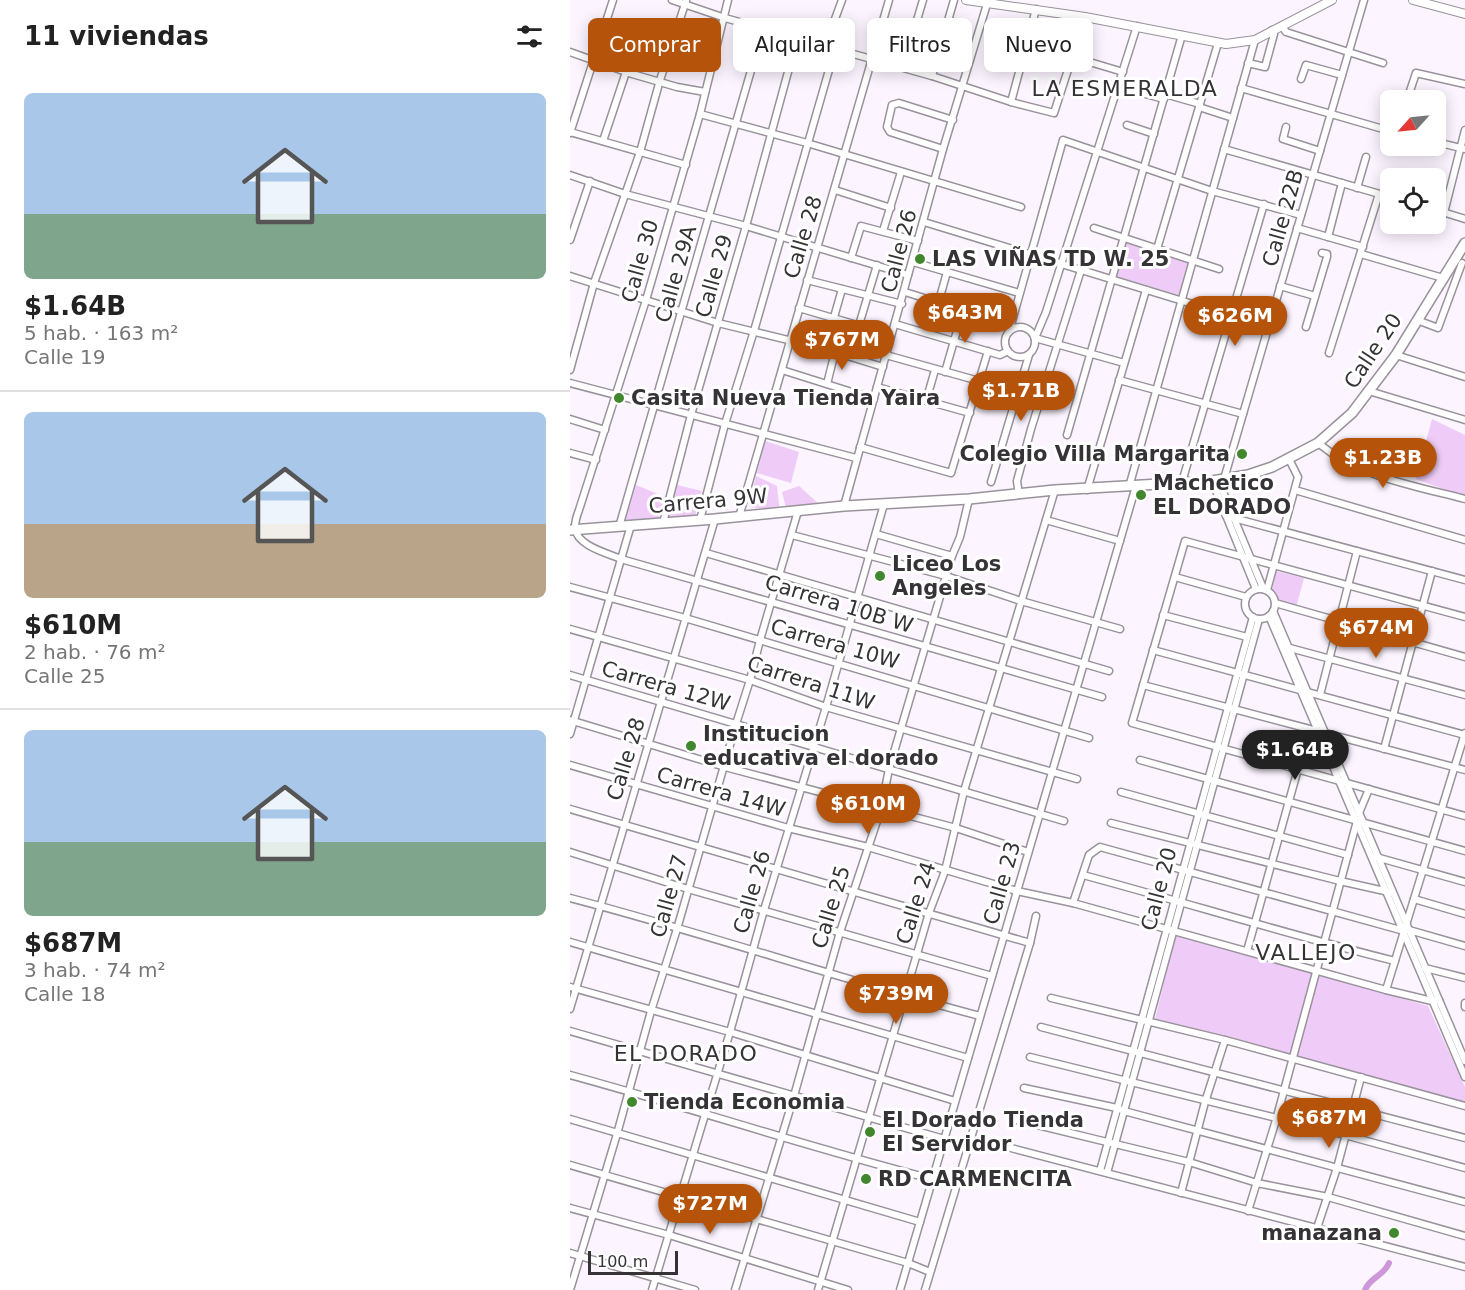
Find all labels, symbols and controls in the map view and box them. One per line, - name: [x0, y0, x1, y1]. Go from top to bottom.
- chip: Comprar: [588, 18, 721, 72]
- chip: Alquilar: [733, 18, 855, 72]
- chip: Filtros: [867, 18, 972, 72]
- chip: Nuevo: [984, 18, 1093, 72]
- icon: filters: [513, 20, 546, 53]
- text: 11 viviendas: [24, 21, 209, 51]
- district label: LA ESMERALDA: [1032, 76, 1218, 101]
- north arrow: [1380, 90, 1446, 156]
- map controls: [1380, 90, 1446, 234]
- icon: home: [231, 132, 339, 240]
- street label: Calle 22B: [1258, 167, 1308, 269]
- button: locate: [1380, 168, 1446, 234]
- street label: Calle 28: [779, 193, 827, 281]
- street label: Calle 26: [876, 207, 922, 295]
- street label: Calle 30: [617, 217, 663, 305]
- street label: Calle 29A: [651, 222, 701, 325]
- street label: Calle 29: [691, 232, 737, 320]
- place label: LAS VIÑAS TD W. 25: [932, 246, 1169, 271]
- marker: LAS VIÑAS TD W. 25: [913, 252, 927, 266]
- text: $1.64B: [24, 291, 126, 321]
- pin: $643M: [923, 293, 1007, 344]
- pin: $626M: [1193, 296, 1277, 347]
- text: $643M: [927, 300, 1003, 324]
- text: $626M: [1197, 303, 1273, 327]
- street label: Calle 20: [1339, 309, 1407, 393]
- pin: $767M: [800, 320, 884, 371]
- text: 5 hab. · 163 m²: [24, 321, 178, 345]
- text: $767M: [804, 327, 880, 351]
- text: Calle 19: [24, 345, 105, 369]
- pin: $1.71B: [972, 371, 1070, 422]
- text: $1.71B: [982, 378, 1060, 402]
- place label: Casita Nueva Tienda Yaira: [631, 386, 940, 410]
- marker: Casita Nueva Tienda Yaira: [612, 391, 626, 405]
- pin: $1.23B: [1334, 438, 1432, 489]
- place label: Colegio Villa Margarita: [959, 442, 1230, 466]
- text: $1.23B: [1344, 445, 1422, 469]
- marker: Colegio Villa Margarita: [1235, 447, 1249, 461]
- icon: home: [231, 451, 339, 559]
- place label: Machetico EL DORADO: [1153, 471, 1291, 519]
- street label: Carrera 9W: [648, 484, 769, 518]
- marker: Machetico EL DORADO: [1134, 488, 1148, 502]
- place label: Liceo Los Angeles: [892, 552, 1001, 600]
- marker: Liceo Los Angeles: [873, 569, 887, 583]
- street label: Carrera 10B W: [762, 570, 916, 638]
- pin: $674M: [1334, 608, 1418, 659]
- text: $610M: [24, 610, 122, 640]
- street label: Carrera 10W: [768, 614, 902, 674]
- text: $674M: [1338, 615, 1414, 639]
- text: 2 hab. · 76 m²: [24, 640, 165, 664]
- street label: Carrera 11W: [744, 651, 878, 715]
- street label: Carrera 12W: [599, 656, 733, 716]
- text: Calle 25: [24, 664, 105, 688]
- street label: Calle 28: [602, 715, 650, 803]
- place label: Institucion educativa el dorado: [703, 722, 938, 770]
- pin: $1.64B: [1246, 730, 1344, 781]
- text: $1.64B: [1256, 737, 1334, 761]
- marker: Institucion educativa el dorado: [684, 739, 698, 753]
- street label: Carrera 14W: [654, 762, 788, 822]
- icon: home: [231, 769, 339, 877]
- pin: $610M: [826, 784, 910, 835]
- text: $610M: [830, 791, 906, 815]
- street label: Calle 23: [979, 839, 1025, 927]
- street label: Calle 20: [1136, 845, 1182, 933]
- street label: Calle 26: [729, 848, 775, 936]
- street label: Calle 27: [646, 852, 692, 940]
- street label: Calle 24: [891, 859, 941, 947]
- street label: Calle 25: [807, 863, 855, 951]
- text: $687M: [24, 928, 122, 958]
- district label: VALLEJO: [1255, 940, 1357, 965]
- text: 3 hab. · 74 m²: [24, 958, 165, 982]
- pin: $739M: [854, 974, 938, 1025]
- text: $739M: [858, 981, 934, 1005]
- text: Calle 18: [24, 982, 105, 1006]
- district label: EL DORADO: [614, 1041, 758, 1066]
- place label: Tienda Economia: [644, 1090, 845, 1114]
- marker: Tienda Economia: [625, 1095, 639, 1109]
- pin: $687M: [1287, 1098, 1371, 1149]
- text: $687M: [1291, 1105, 1367, 1129]
- place label: El Dorado Tienda El Servidor: [882, 1108, 1084, 1156]
- marker: El Dorado Tienda El Servidor: [863, 1125, 877, 1139]
- place label: RD CARMENCITA: [878, 1167, 1072, 1191]
- marker: RD CARMENCITA: [859, 1172, 873, 1186]
- pin: $727M: [668, 1184, 752, 1235]
- text: $727M: [672, 1191, 748, 1215]
- place label: manazana: [1261, 1221, 1382, 1245]
- marker: manazana: [1387, 1226, 1401, 1240]
- scale bar: [588, 1248, 678, 1276]
- text: 100 m: [597, 1252, 648, 1271]

